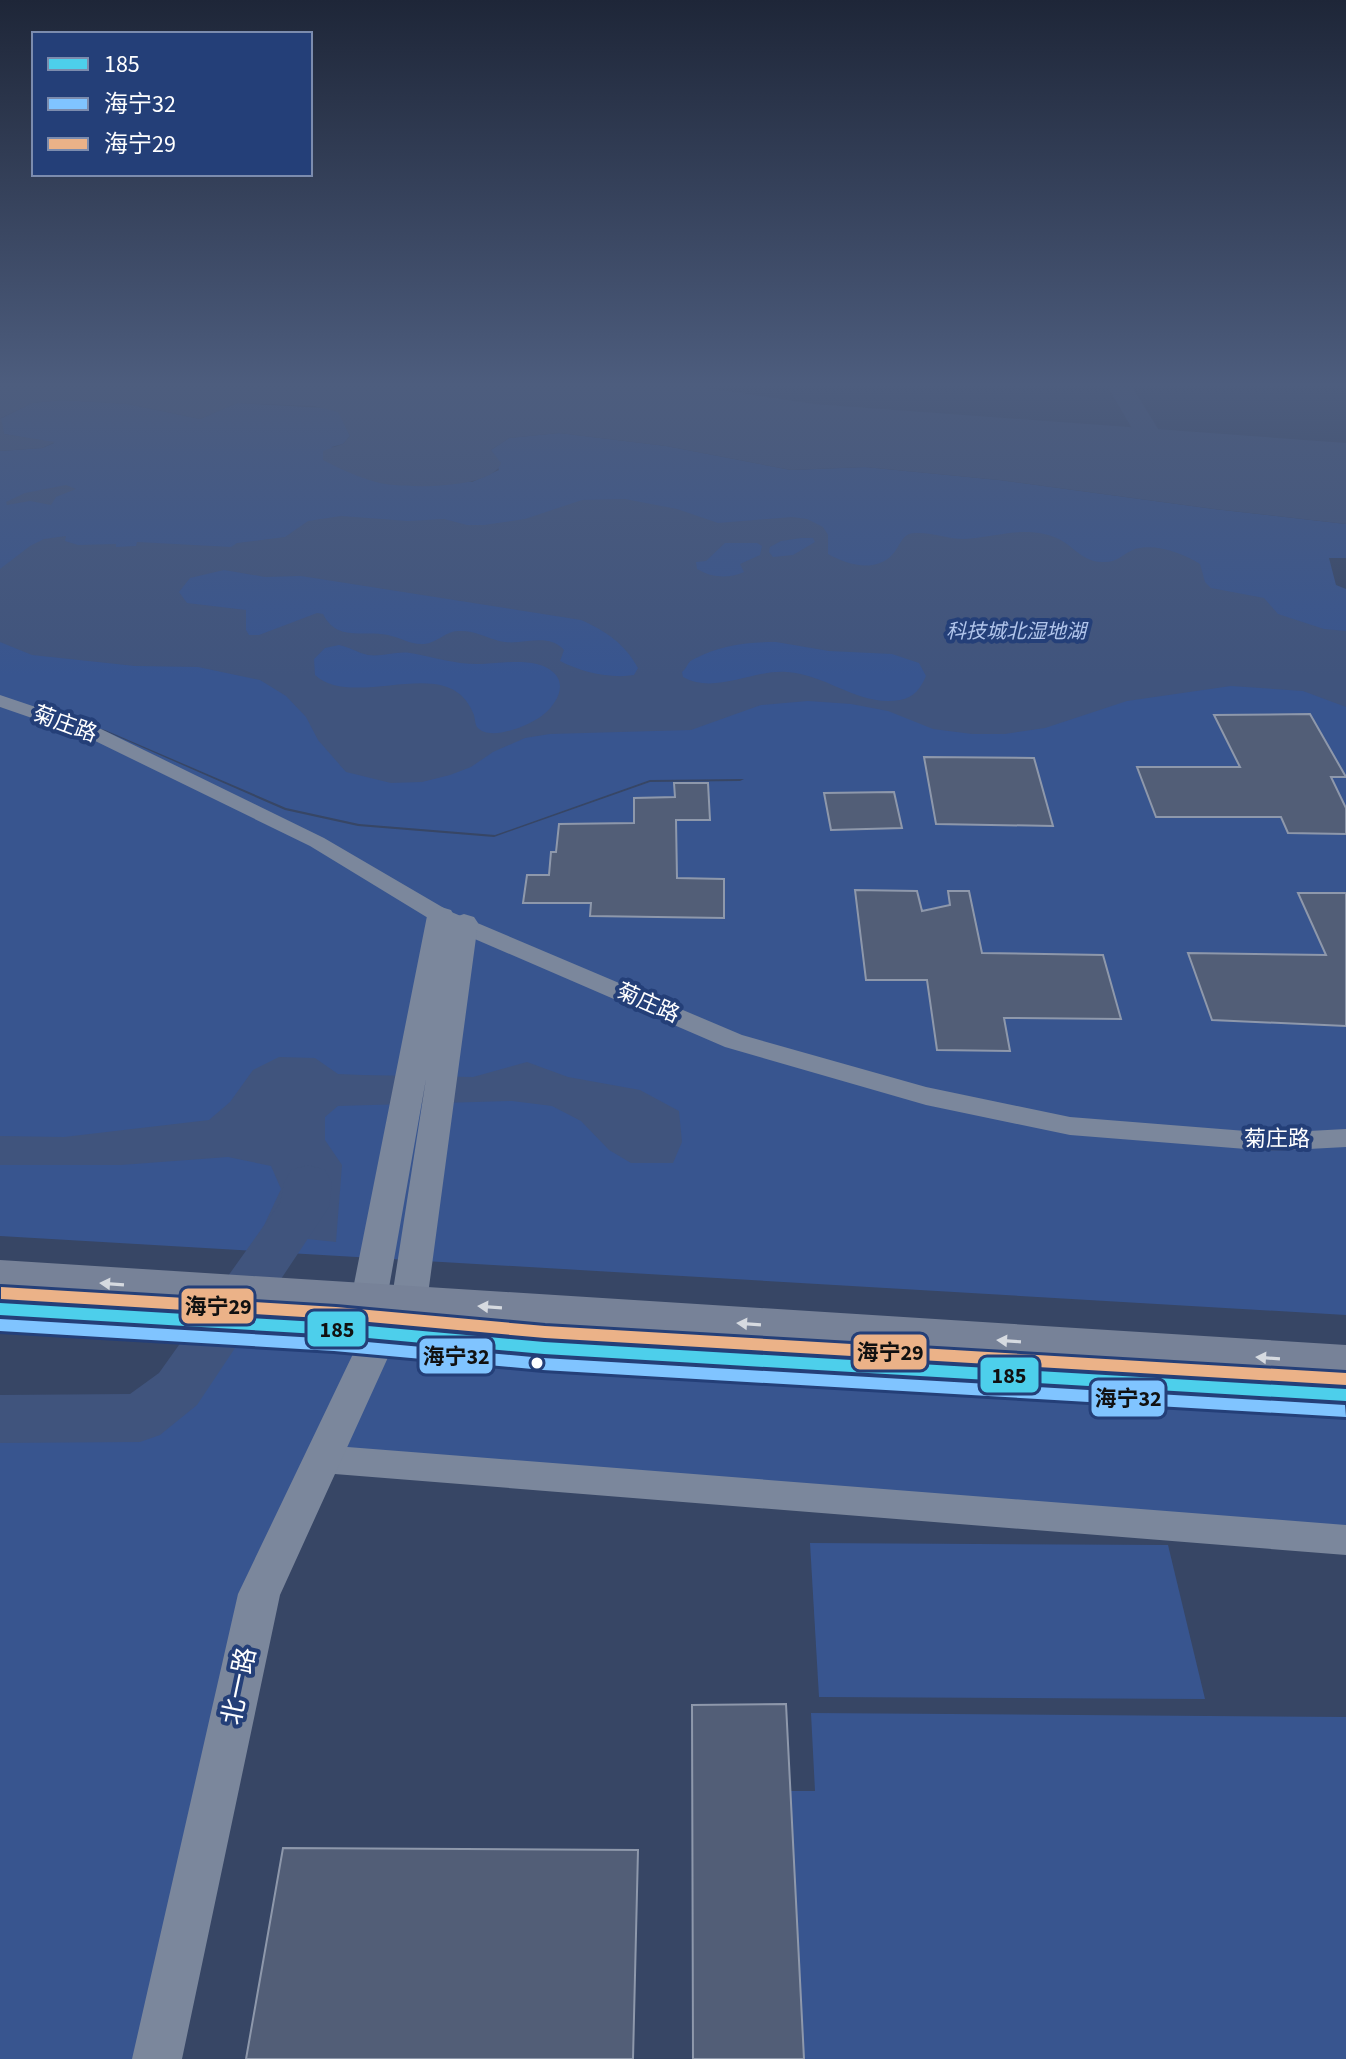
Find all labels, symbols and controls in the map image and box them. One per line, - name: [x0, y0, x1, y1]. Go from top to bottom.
- legend: [32, 32, 312, 176]
- text: 185: [104, 47, 140, 82]
- text: 海宁32: [104, 87, 176, 122]
- text: 海宁29: [104, 127, 176, 162]
- water label: 科技城北湿地湖: [946, 618, 1089, 646]
- street label: 菊庄路: [29, 698, 101, 750]
- street label: 菊庄路: [611, 975, 685, 1031]
- street label: 菊庄路: [1244, 1123, 1310, 1155]
- one-way arrow: [99, 1277, 124, 1290]
- line badge: 海宁29: [180, 1287, 255, 1325]
- text: 海宁29: [184, 1291, 252, 1323]
- one-way arrow: [477, 1300, 502, 1313]
- line badge: 185: [306, 1310, 367, 1348]
- text: 185: [320, 1314, 354, 1346]
- one-way arrow: [736, 1317, 761, 1330]
- line badge: 海宁29: [852, 1333, 928, 1371]
- one-way arrow: [996, 1334, 1021, 1347]
- line badge: 海宁32: [418, 1337, 494, 1375]
- text: 海宁29: [856, 1337, 924, 1369]
- text: 海宁32: [422, 1341, 490, 1373]
- one-way arrow: [1255, 1351, 1280, 1364]
- unlabelled marker: [529, 1355, 545, 1371]
- line badge: 185: [979, 1356, 1040, 1394]
- text: 185: [992, 1360, 1026, 1392]
- line badge: 海宁32: [1090, 1379, 1166, 1418]
- text: 海宁32: [1094, 1383, 1162, 1415]
- street label: 北一路: [213, 1644, 265, 1728]

